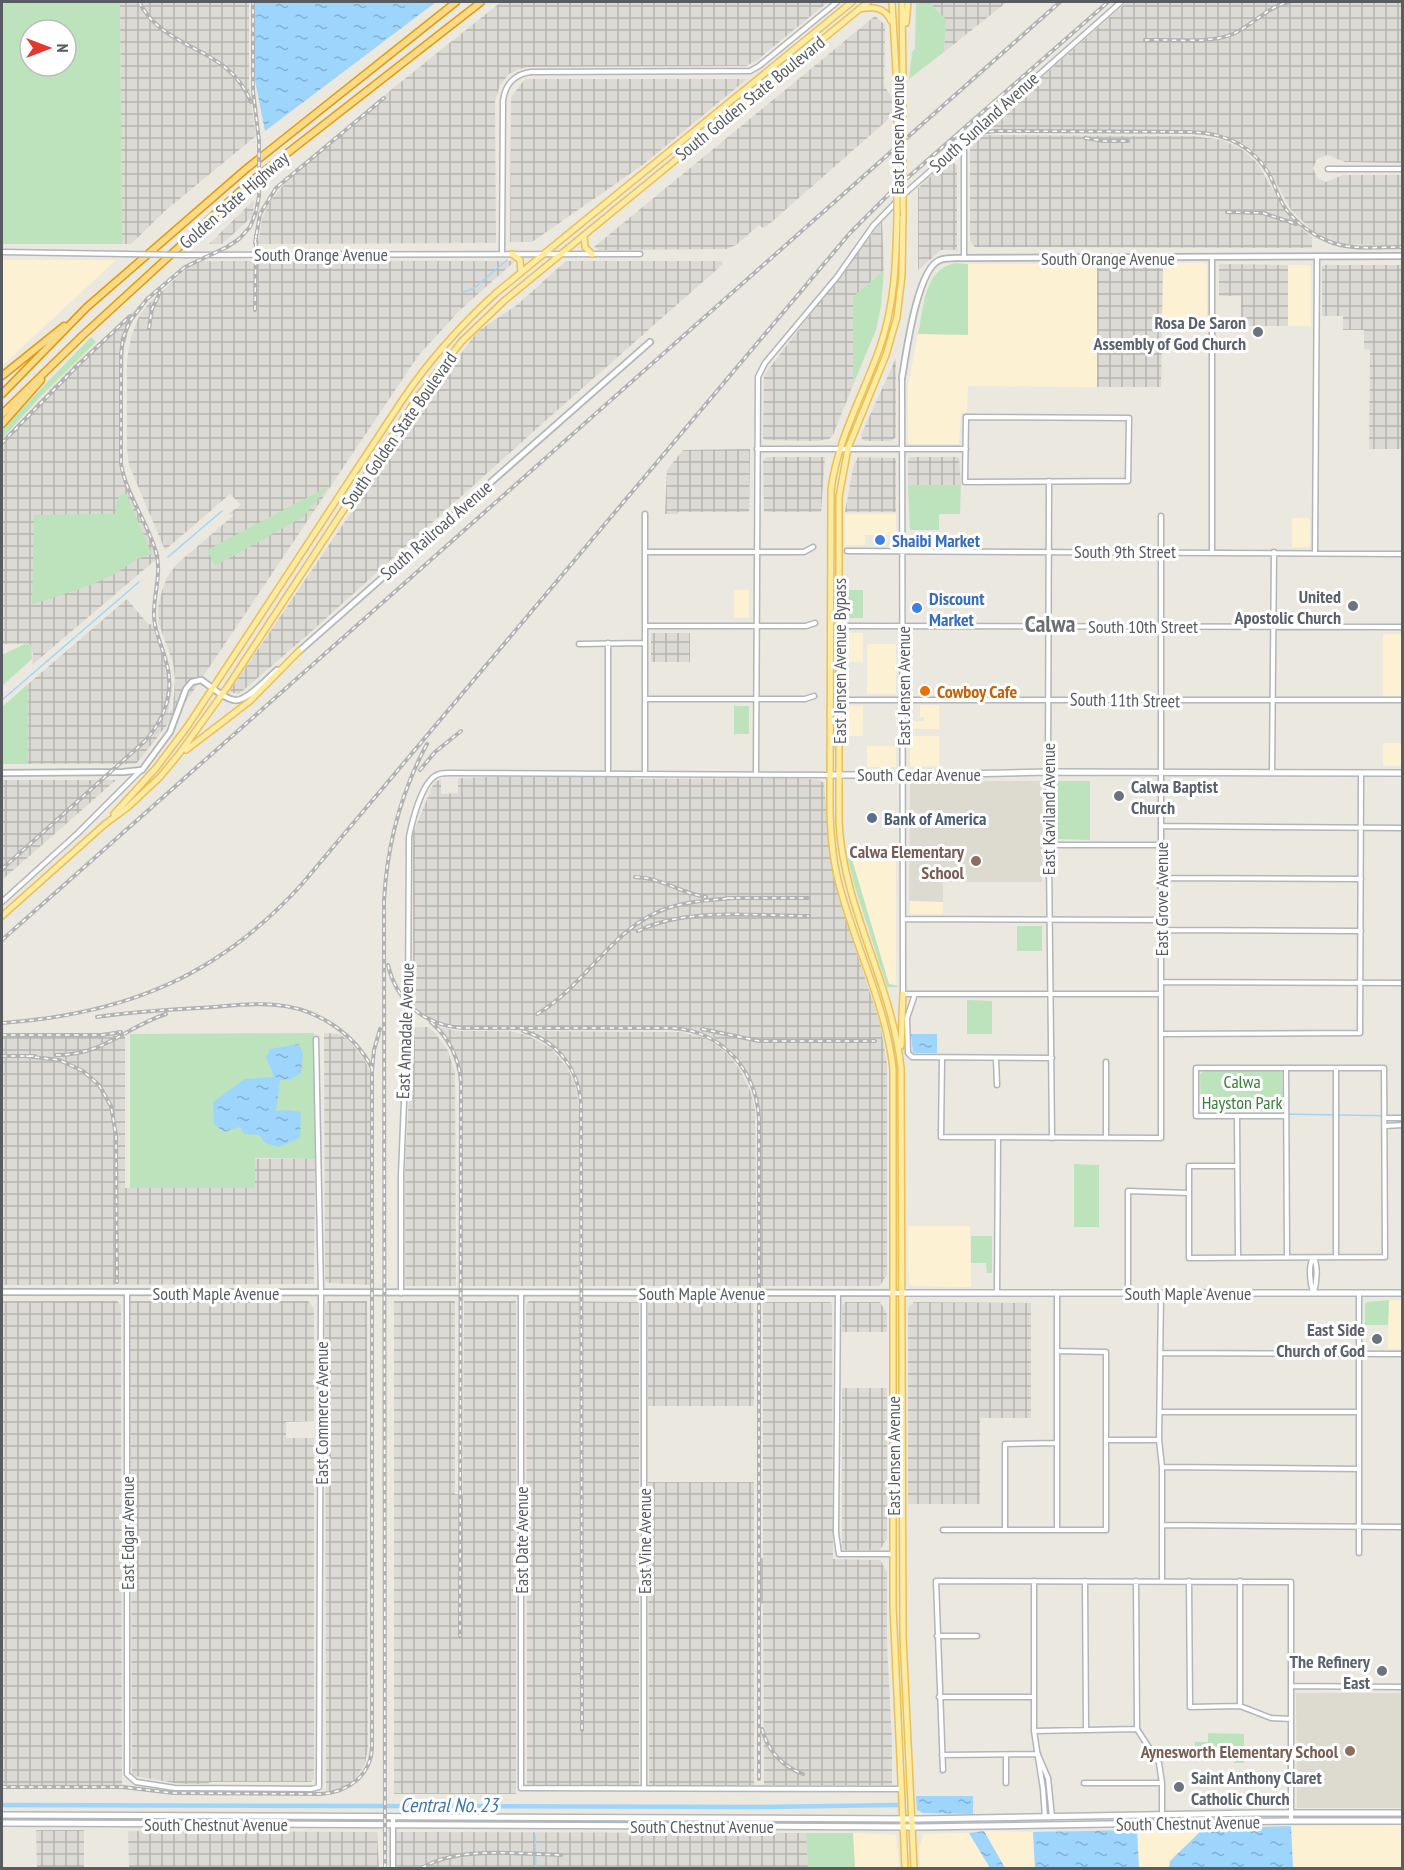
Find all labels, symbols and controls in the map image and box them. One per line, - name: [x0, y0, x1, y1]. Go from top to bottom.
- north arrow: [18, 18, 78, 78]
- street label: South Golden State Boulevard: [671, 31, 829, 165]
- text: N: [53, 44, 73, 52]
- street label: South Sunland Avenue: [925, 67, 1043, 177]
- street label: East Jensen Avenue: [886, 75, 909, 195]
- street label: Golden State Highway: [175, 146, 294, 254]
- street label: South Orange Avenue: [254, 243, 388, 266]
- street label: South Orange Avenue: [1041, 247, 1175, 270]
- place label: Rosa De Saron Assembly of God Church: [1092, 311, 1246, 355]
- marker: Rosa De Saron Assembly of God Church: [1251, 325, 1265, 339]
- street label: South Golden State Boulevard: [336, 347, 462, 513]
- street label: South Railroad Avenue: [375, 475, 497, 585]
- place label: Shaibi Market: [892, 529, 981, 552]
- marker: Shaibi Market: [873, 533, 887, 547]
- street label: South 9th Street: [1074, 540, 1176, 563]
- street label: East Jensen Avenue Bypass: [828, 578, 851, 744]
- place label: United Apostolic Church: [1234, 585, 1341, 629]
- place label: Discount Market: [929, 587, 985, 631]
- marker: United Apostolic Church: [1346, 599, 1360, 613]
- marker: Discount Market: [910, 601, 924, 615]
- district label: Calwa: [1025, 608, 1075, 639]
- street label: South 10th Street: [1088, 615, 1198, 638]
- street label: East Jensen Avenue: [892, 626, 915, 746]
- place label: Cowboy Cafe: [937, 680, 1018, 703]
- marker: Cowboy Cafe: [918, 684, 932, 698]
- street label: South 11th Street: [1070, 688, 1180, 712]
- street label: East Kaviland Avenue: [1037, 743, 1060, 875]
- street label: South Cedar Avenue: [857, 763, 981, 786]
- place label: Calwa Baptist Church: [1131, 775, 1219, 819]
- marker: Calwa Baptist Church: [1112, 789, 1126, 803]
- place label: Bank of America: [884, 807, 986, 830]
- marker: Bank of America: [865, 811, 879, 825]
- place label: Calwa Elementary School: [850, 840, 965, 884]
- street label: East Grove Avenue: [1150, 842, 1173, 956]
- marker: Calwa Elementary School: [969, 854, 983, 868]
- street label: East Annadale Avenue: [391, 962, 419, 1100]
- park label: Calwa Hayston Park: [1202, 1070, 1282, 1114]
- street label: South Maple Avenue: [153, 1282, 279, 1305]
- street label: South Maple Avenue: [639, 1282, 765, 1305]
- street label: South Maple Avenue: [1125, 1282, 1251, 1305]
- place label: East Side Church of God: [1276, 1318, 1365, 1362]
- marker: East Side Church of God: [1370, 1332, 1384, 1346]
- street label: East Commerce Avenue: [310, 1341, 333, 1485]
- street label: East Jensen Avenue: [882, 1396, 905, 1516]
- street label: East Edgar Avenue: [116, 1476, 139, 1590]
- street label: East Date Avenue: [510, 1486, 533, 1594]
- street label: East Vine Avenue: [633, 1488, 656, 1594]
- place label: The Refinery East: [1289, 1650, 1371, 1694]
- marker: The Refinery East: [1375, 1664, 1389, 1678]
- place label: Aynesworth Elementary School: [1140, 1740, 1339, 1763]
- marker: Aynesworth Elementary School: [1343, 1744, 1357, 1758]
- place label: Saint Anthony Claret Catholic Church: [1191, 1766, 1322, 1810]
- marker: Saint Anthony Claret Catholic Church: [1172, 1780, 1186, 1794]
- water label: Central No. 23: [400, 1792, 500, 1818]
- street label: South Chestnut Avenue: [1116, 1810, 1260, 1836]
- street label: South Chestnut Avenue: [144, 1813, 288, 1836]
- street label: South Chestnut Avenue: [630, 1815, 774, 1838]

